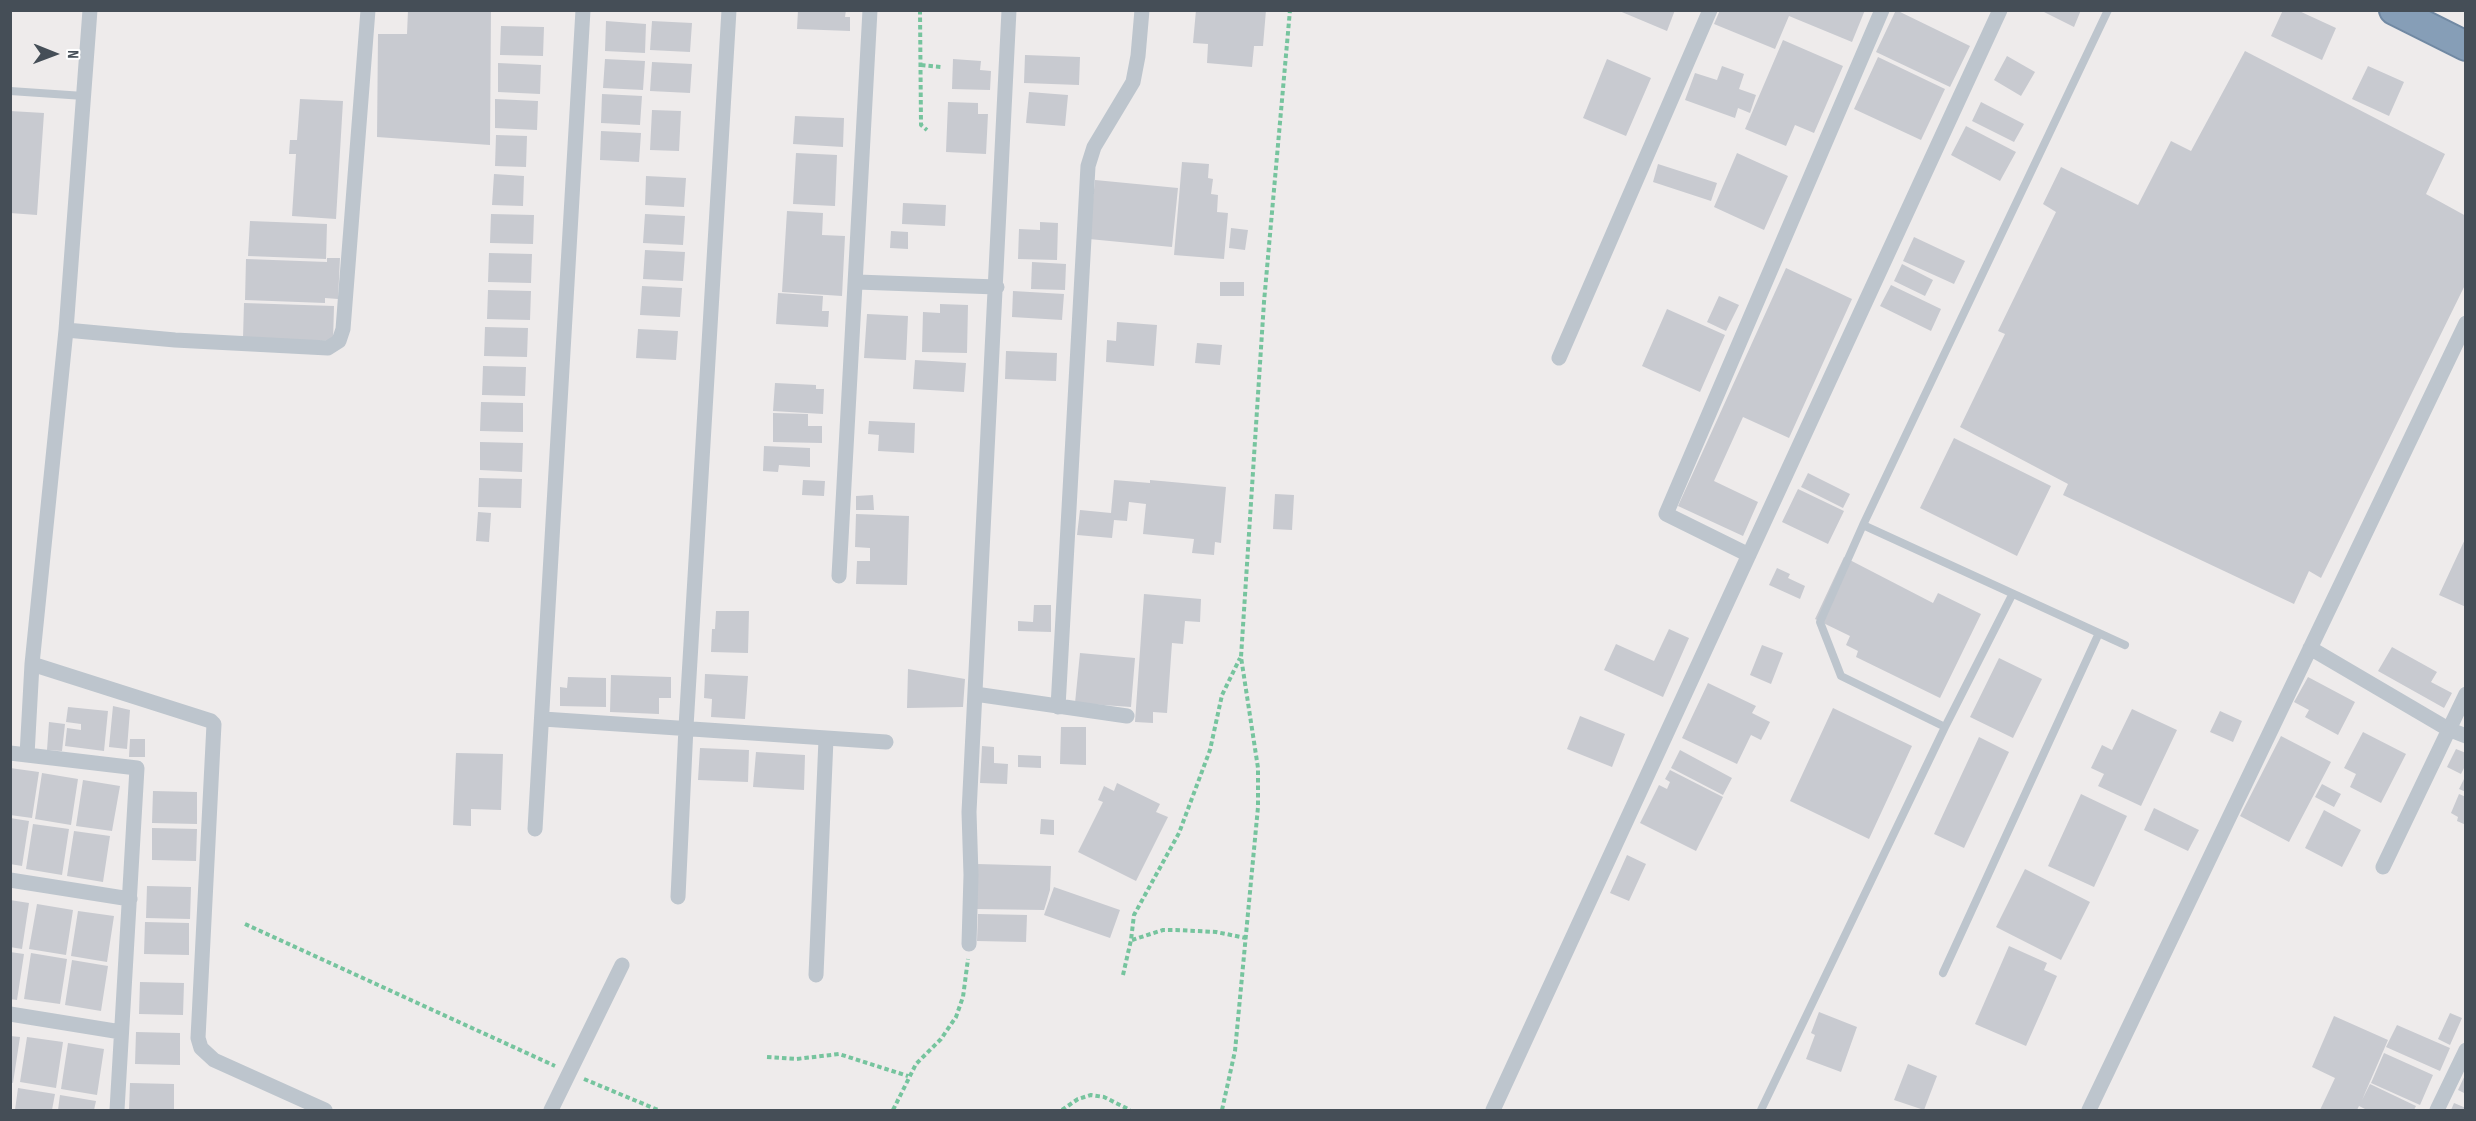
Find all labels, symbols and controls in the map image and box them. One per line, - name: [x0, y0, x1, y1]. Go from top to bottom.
- north arrow: [24, 24, 84, 84]
- text: N: [63, 50, 82, 59]

